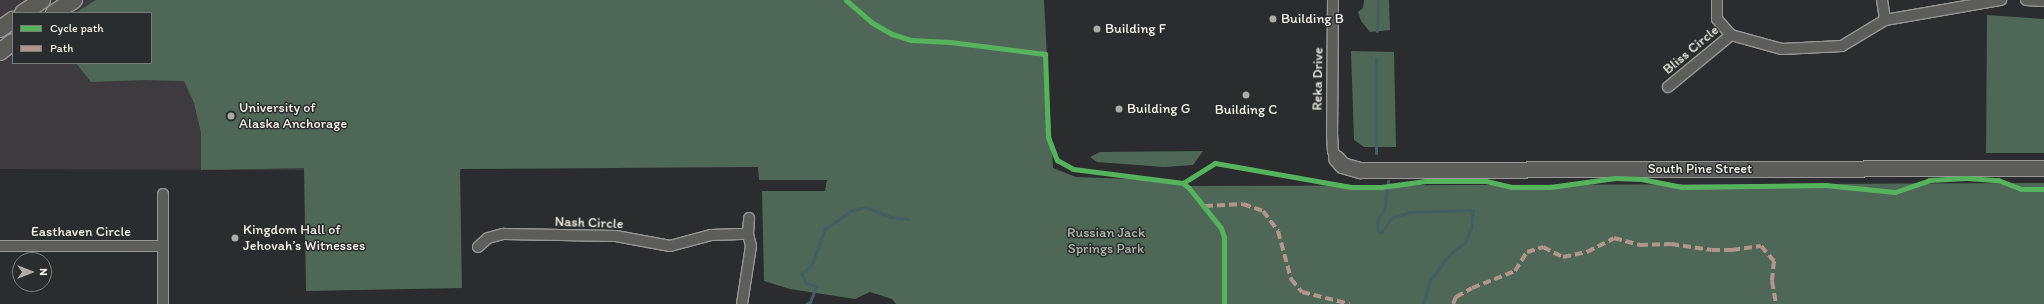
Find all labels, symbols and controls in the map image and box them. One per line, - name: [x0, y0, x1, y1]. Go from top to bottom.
- place label: Building B: [1281, 11, 1344, 27]
- legend: [12, 12, 152, 64]
- marker: Building B: [1268, 14, 1278, 24]
- text: Cycle path: [50, 21, 104, 35]
- place label: Building F: [1105, 21, 1166, 37]
- street label: Bliss Circle: [1660, 22, 1722, 78]
- marker: Building F: [1092, 24, 1102, 34]
- text: Path: [50, 41, 73, 55]
- street label: Reka Drive: [1309, 47, 1327, 111]
- marker: Building C: [1241, 90, 1251, 100]
- place label: University of Alaska Anchorage: [239, 100, 347, 132]
- place label: Building G: [1127, 101, 1190, 117]
- place label: Building C: [1215, 102, 1277, 118]
- marker: Building G: [1114, 104, 1124, 114]
- marker: University of Alaska Anchorage: [226, 111, 236, 121]
- street label: South Pine Street: [1648, 161, 1752, 177]
- street label: Nash Circle: [555, 213, 623, 233]
- place label: Kingdom Hall of Jehovah’s Witnesses: [243, 222, 365, 254]
- street label: Easthaven Circle: [31, 224, 131, 240]
- park label: Russian Jack Springs Park: [1067, 225, 1145, 258]
- marker: Kingdom Hall of Jehovah’s Witnesses: [230, 233, 240, 243]
- north arrow: [12, 252, 52, 292]
- text: N: [37, 268, 50, 276]

